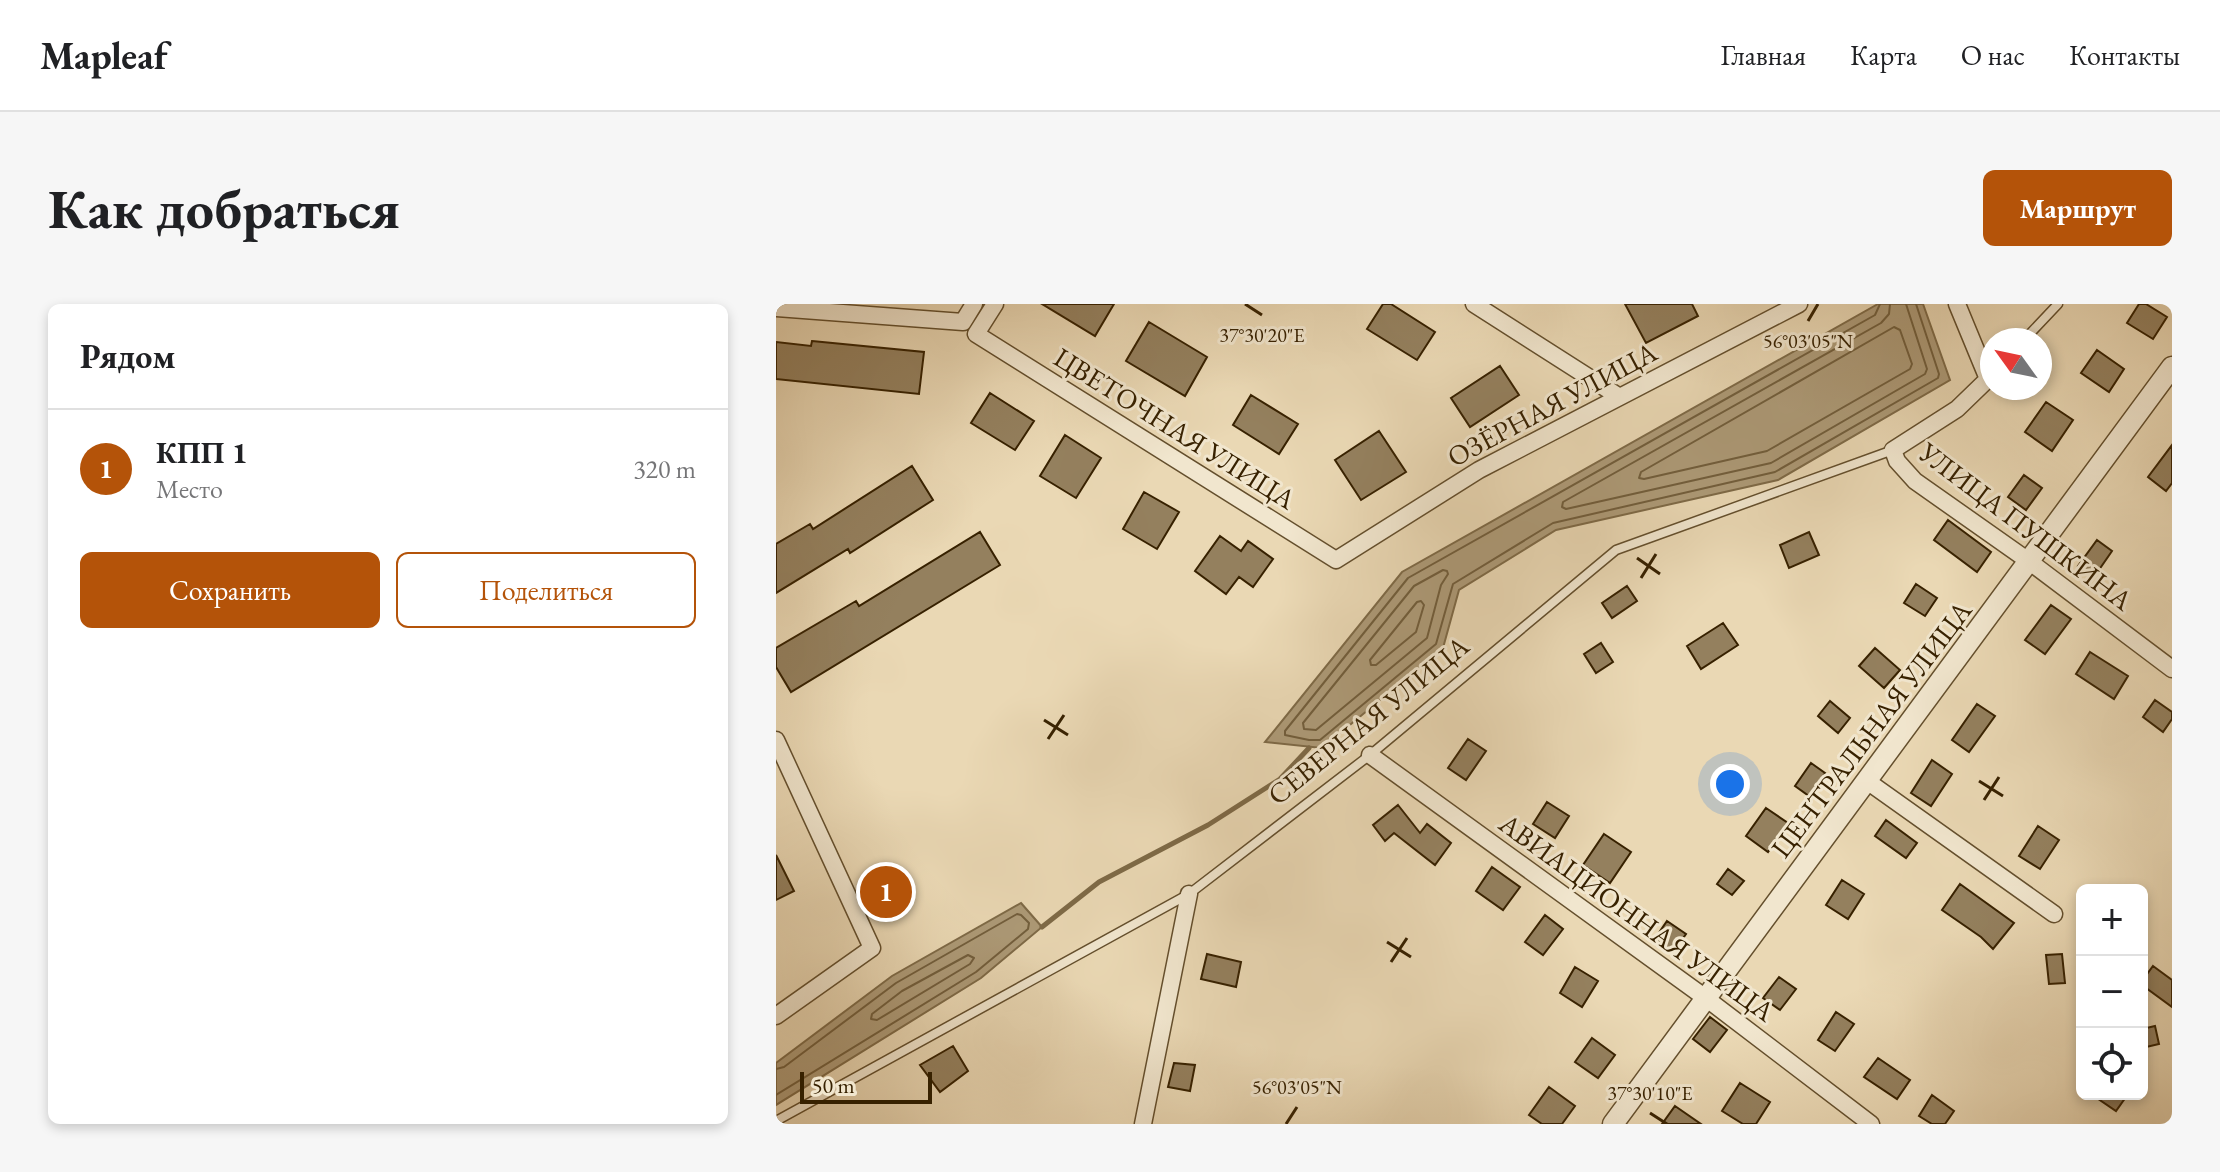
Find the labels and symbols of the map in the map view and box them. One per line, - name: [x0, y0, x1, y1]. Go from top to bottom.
- text: 37°30'20"E: [1219, 322, 1305, 348]
- text: 56°03'05"N: [1763, 328, 1853, 354]
- north arrow: [1980, 328, 2052, 400]
- street label: ОЗЁРНАЯ УЛИЦА: [1441, 333, 1664, 475]
- street label: ЦВЕТОЧНАЯ УЛИЦА: [1047, 339, 1303, 517]
- street label: УЛИЦА ПУШКИНА: [1911, 433, 2140, 618]
- street label: ЦЕНТРАЛЬНАЯ УЛИЦА: [1763, 593, 1980, 865]
- street label: СЕВЕРНАЯ УЛИЦА: [1260, 627, 1477, 812]
- your location: [1710, 764, 1750, 804]
- street label: АВИАЦИОННАЯ УЛИЦА: [1491, 804, 1782, 1029]
- pin: 1: [860, 862, 912, 922]
- scale bar: [800, 1068, 932, 1104]
- text: 56°03'05"N: [1252, 1074, 1342, 1100]
- text: 37°30'10"E: [1607, 1080, 1693, 1106]

